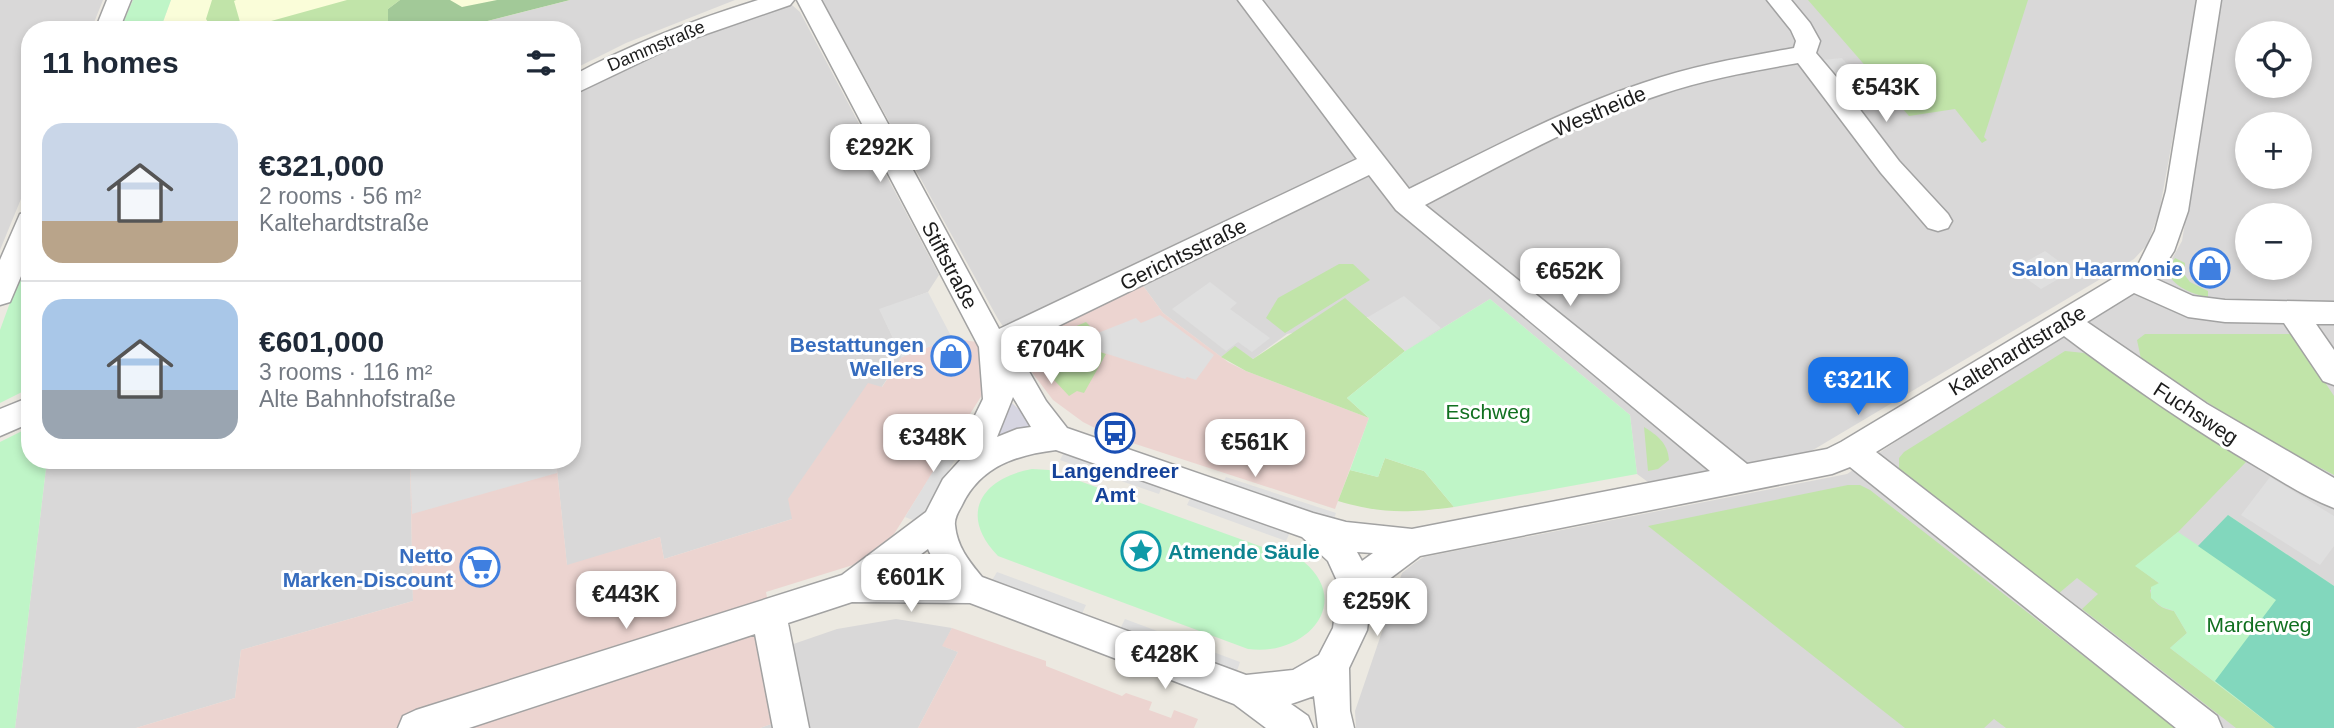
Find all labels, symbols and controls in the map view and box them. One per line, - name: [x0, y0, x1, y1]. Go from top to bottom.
- street label: Dammstraße: [604, 16, 708, 76]
- map controls: [2235, 21, 2312, 280]
- button: locate: [2235, 21, 2312, 98]
- icon: filters: [522, 44, 560, 82]
- text: 11 homes: [42, 46, 179, 79]
- pin: €543K: [1837, 64, 1935, 124]
- text: €543K: [1852, 74, 1920, 100]
- street label: Westheide: [1549, 81, 1649, 141]
- button: +: [2235, 112, 2312, 189]
- pin: €292K: [831, 124, 929, 184]
- text: €292K: [846, 134, 914, 160]
- text: €321,000: [259, 149, 384, 182]
- icon: home: [98, 151, 182, 235]
- text: 2 rooms · 56 m²: [259, 183, 421, 209]
- button: −: [2235, 203, 2312, 280]
- text: Kaltehardtstraße: [259, 210, 429, 236]
- street label: Gerichtsstraße: [1116, 213, 1250, 295]
- street label: Stiftstraße: [917, 217, 983, 313]
- shop icon: Salon Haarmonie: [2189, 247, 2231, 289]
- pin: €652K: [1521, 248, 1619, 308]
- place label: Salon Haarmonie: [2011, 257, 2183, 280]
- text: €652K: [1536, 258, 1604, 284]
- street label: Kaltehardtstraße: [1945, 300, 2089, 400]
- text: €601,000: [259, 325, 384, 358]
- pin: €704K: [1002, 326, 1100, 386]
- icon: home: [98, 327, 182, 411]
- place label: Bestattungen Wellers: [790, 333, 924, 380]
- shop icon: Bestattungen Wellers: [930, 335, 972, 377]
- text: €704K: [1017, 336, 1085, 362]
- pin: €321K: [1809, 358, 1907, 417]
- text: 3 rooms · 116 m²: [259, 359, 432, 385]
- text: €321K: [1824, 367, 1892, 393]
- street label: Fuchsweg: [2150, 377, 2242, 449]
- text: Alte Bahnhofstraße: [259, 386, 456, 412]
- park label: Eschweg: [1445, 400, 1531, 423]
- bus stop icon: Langendreer Amt: [1094, 412, 1136, 454]
- pin: €348K: [884, 414, 982, 474]
- pin: €561K: [1206, 420, 1304, 479]
- text: €348K: [899, 424, 967, 450]
- text: €561K: [1221, 429, 1289, 455]
- place label: Langendreer Amt: [1051, 459, 1179, 506]
- place icon: Atmende Säule: [1120, 530, 1162, 572]
- place label: Atmende Säule: [1168, 540, 1320, 563]
- place label: Netto Marken-Discount: [283, 544, 453, 591]
- supermarket icon: Netto Marken-Discount: [459, 546, 501, 588]
- pin: €601K: [862, 554, 960, 614]
- text: €601K: [877, 564, 945, 590]
- pin: €443K: [577, 572, 675, 631]
- pin: €259K: [1328, 578, 1426, 638]
- text: €443K: [592, 581, 660, 607]
- text: €259K: [1343, 588, 1411, 614]
- park label: Marderweg: [2206, 613, 2312, 636]
- pin: €428K: [1116, 632, 1214, 691]
- text: €428K: [1131, 641, 1199, 667]

